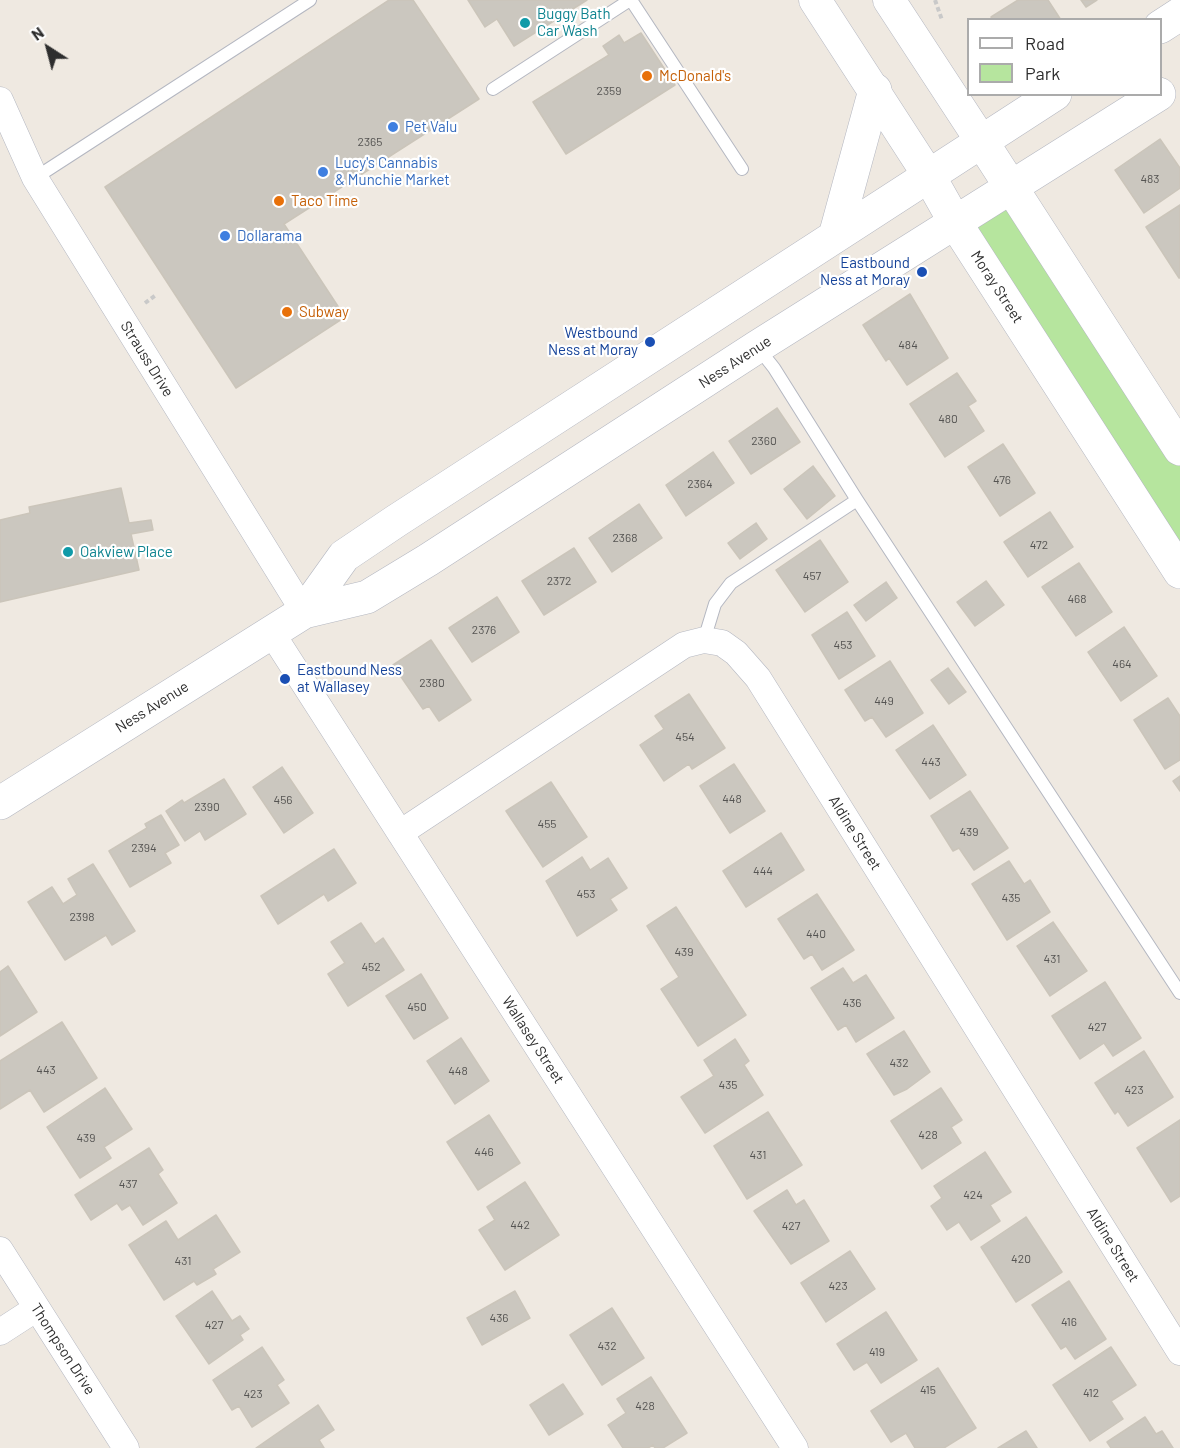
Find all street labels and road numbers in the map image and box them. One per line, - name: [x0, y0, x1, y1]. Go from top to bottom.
- street label: Moray Street: [967, 247, 1027, 327]
- street label: Strauss Drive: [117, 318, 177, 400]
- street label: Ness Avenue: [695, 332, 775, 392]
- street label: Ness Avenue: [112, 677, 192, 737]
- street label: Aldine Street: [825, 792, 885, 874]
- street label: Wallasey Street: [498, 993, 568, 1087]
- street label: Aldine Street: [1083, 1204, 1143, 1286]
- street label: Thompson Drive: [27, 1300, 99, 1398]

